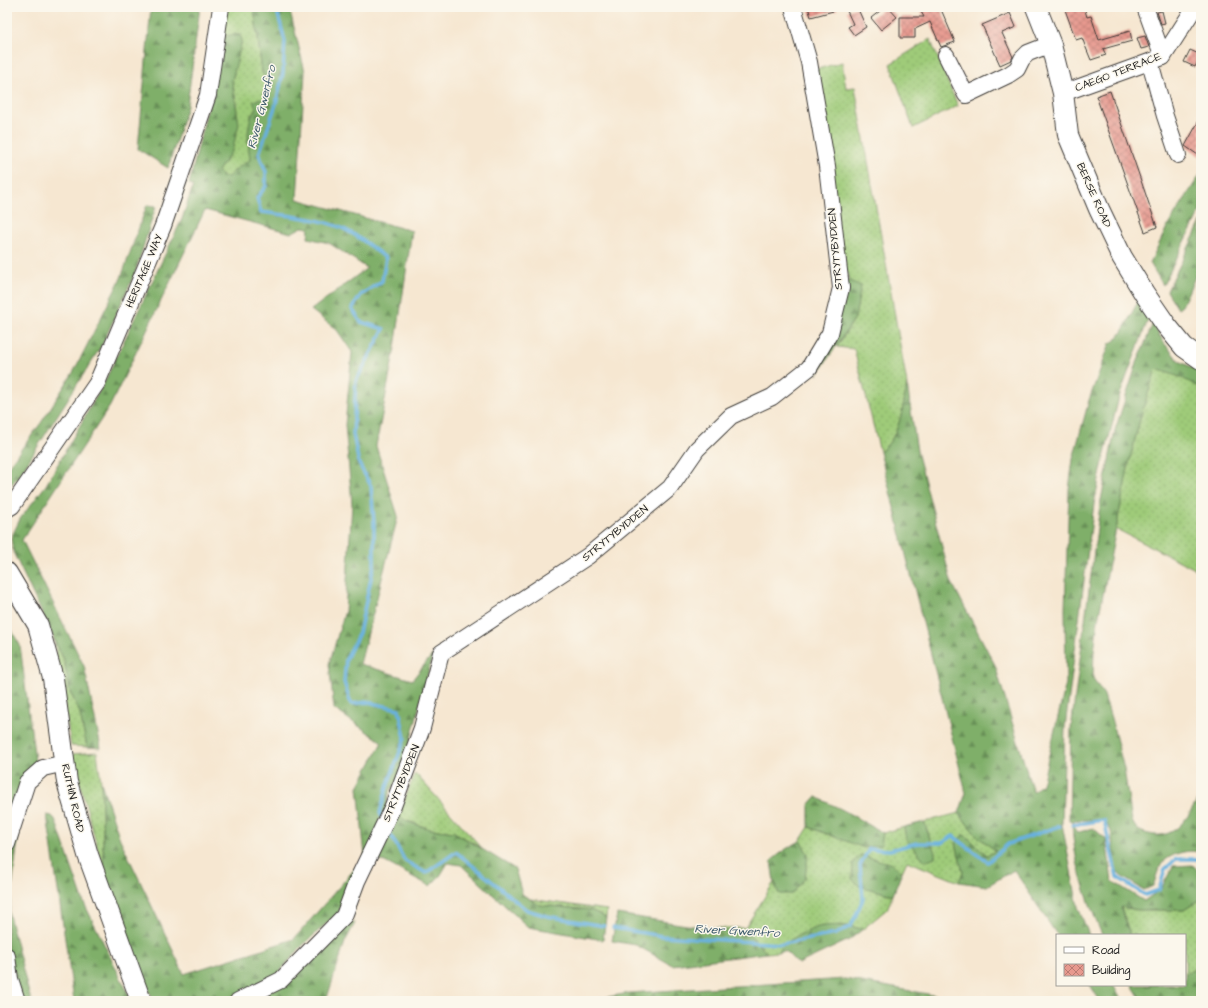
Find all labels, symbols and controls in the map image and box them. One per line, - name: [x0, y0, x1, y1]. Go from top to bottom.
- street label: CAEGO TERRACE: [1073, 48, 1164, 95]
- water label: River Gwenfro: [243, 62, 281, 151]
- street label: BERSE ROAD: [1073, 160, 1115, 230]
- street label: STRYTYBYDDEN: [824, 208, 846, 290]
- street label: HERITAGE WAY: [122, 232, 166, 310]
- street label: STRYTYBYDDEN: [579, 501, 652, 565]
- street label: STRYTYBYDDEN: [379, 742, 423, 824]
- street label: RUTHIN ROAD: [58, 762, 88, 834]
- water label: River Gwenfro: [694, 920, 781, 942]
- legend: [1056, 934, 1186, 986]
- text: Road: [1092, 942, 1120, 959]
- text: Building: [1092, 962, 1130, 980]

